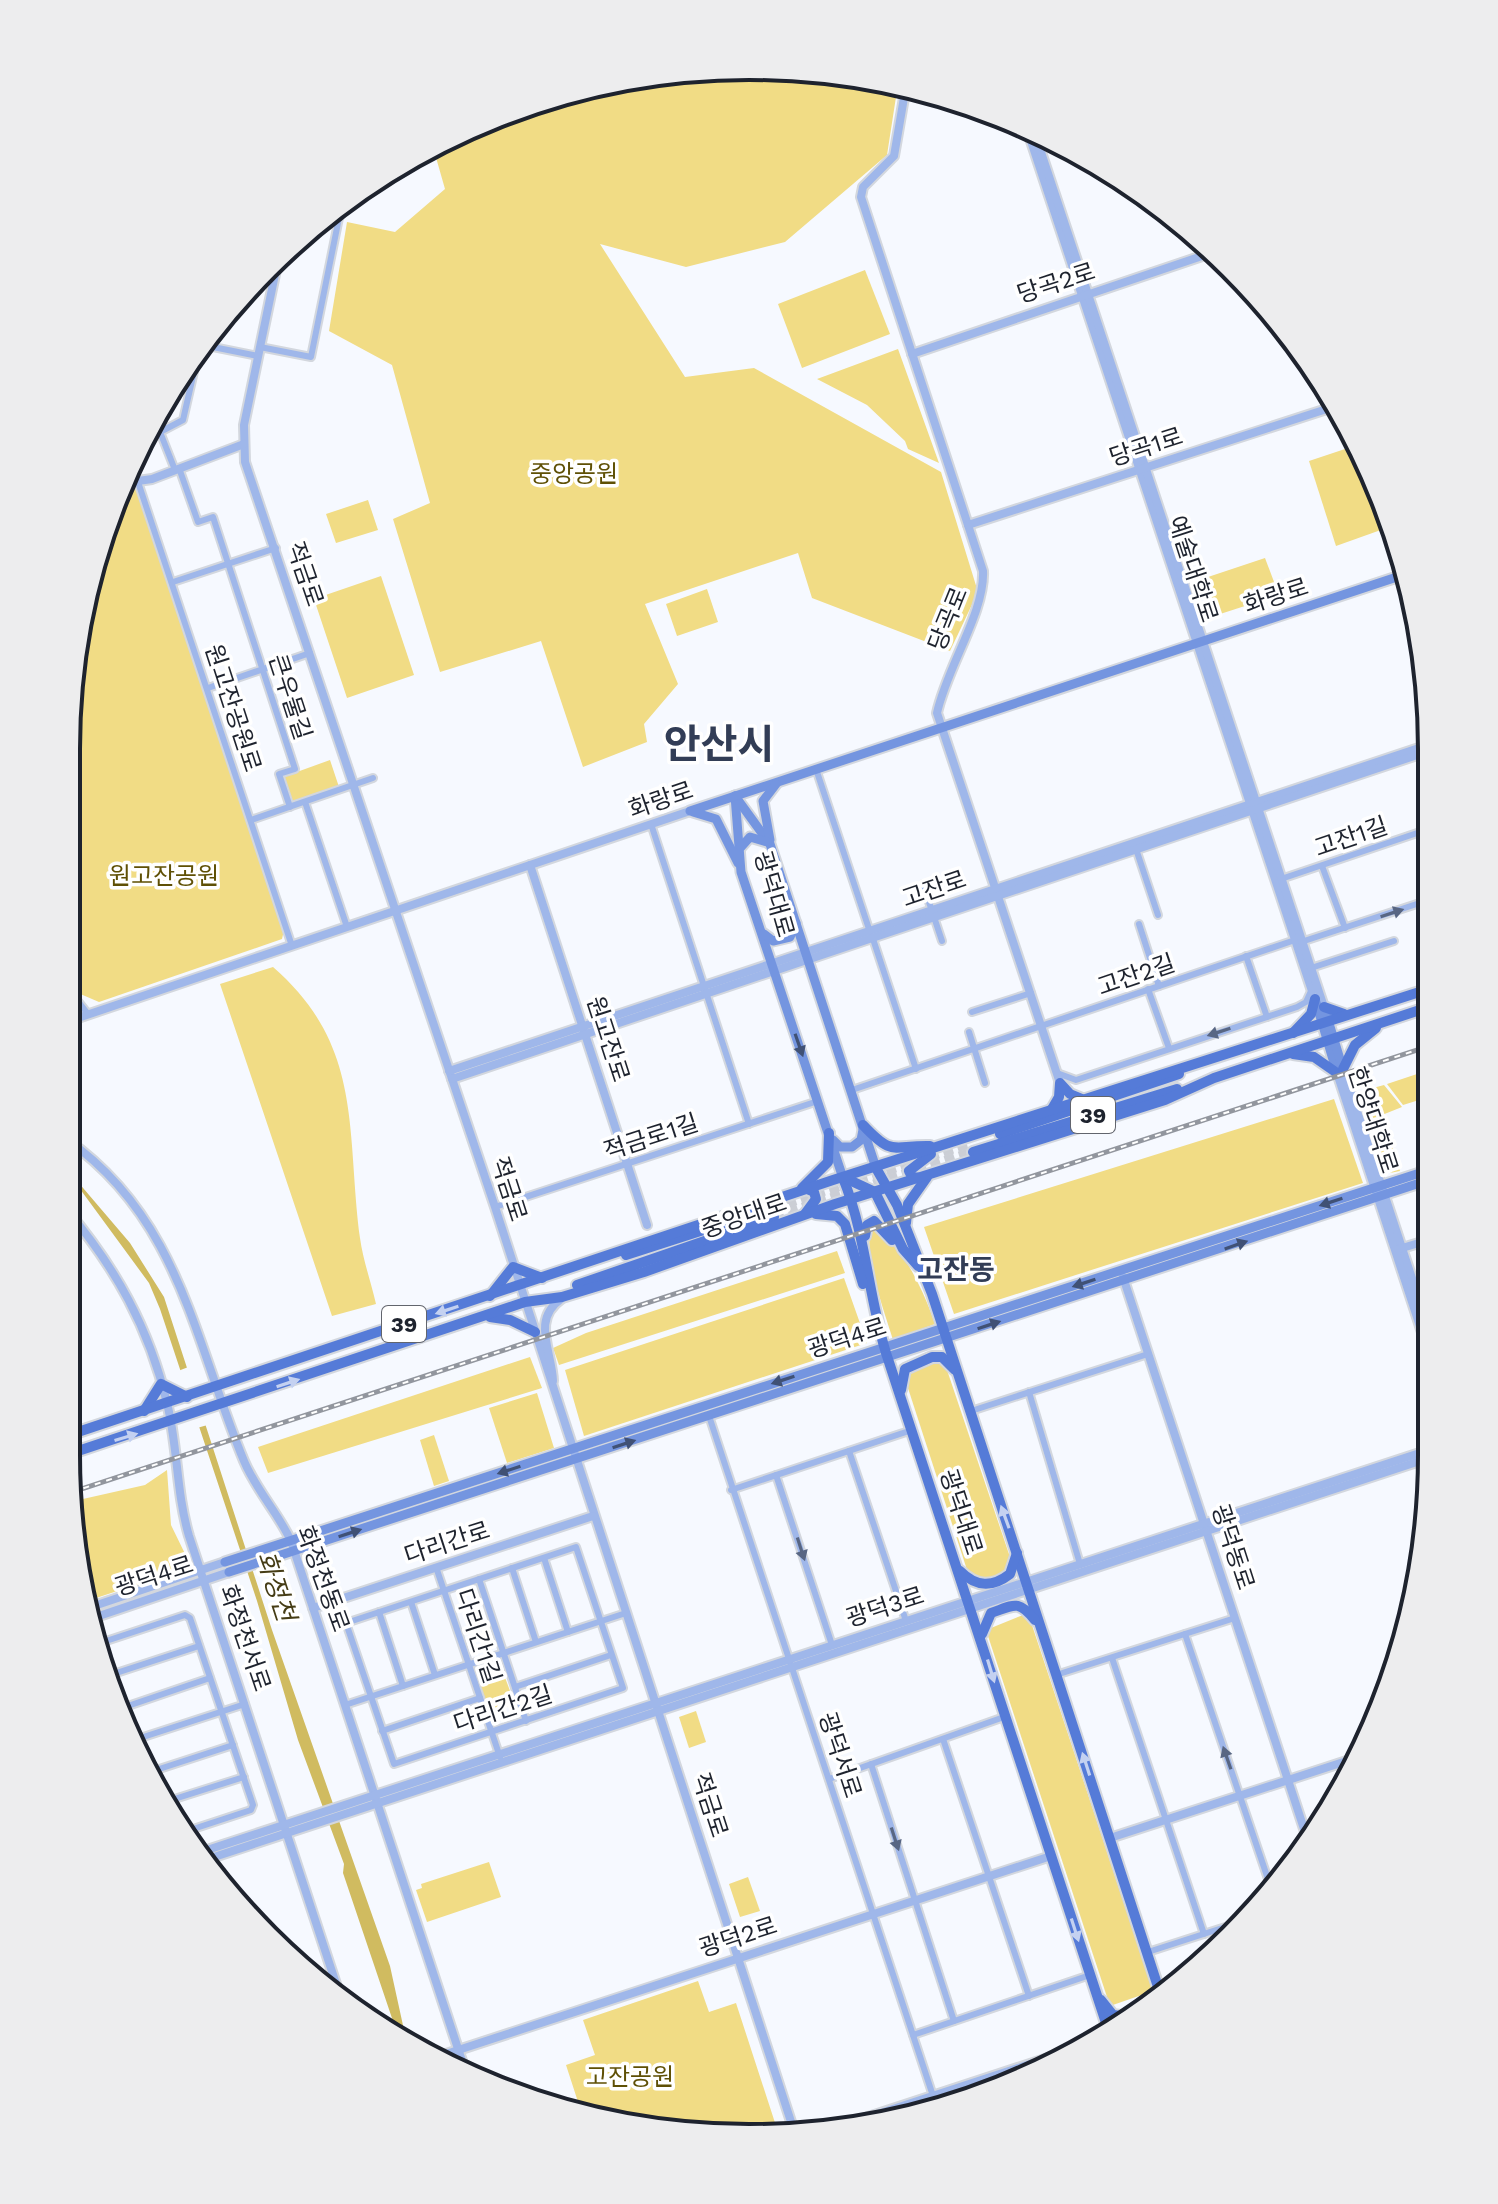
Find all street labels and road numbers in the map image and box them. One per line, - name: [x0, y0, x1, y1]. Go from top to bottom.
- street label: 당곡2로: [1014, 257, 1098, 309]
- street label: 당곡1로: [1106, 422, 1186, 472]
- street label: 예술대학로: [1163, 512, 1223, 626]
- street label: 적금로: [281, 538, 329, 610]
- street label: 화랑로: [1240, 572, 1312, 620]
- street label: 당곡로: [923, 583, 973, 655]
- street label: 원고잔공원로: [199, 641, 267, 775]
- street label: 큰우물길: [263, 651, 317, 743]
- street label: 화랑로: [625, 776, 697, 824]
- street label: 고잔1길: [1311, 811, 1391, 863]
- street label: 광덕대로: [748, 848, 800, 940]
- street label: 고잔로: [898, 865, 970, 913]
- street label: 고잔2길: [1094, 949, 1178, 1001]
- street label: 원고잔로: [581, 993, 635, 1085]
- street label: 한양대학로: [1343, 1063, 1403, 1177]
- road number: 39: [1071, 1097, 1115, 1133]
- street label: 적금로1길: [600, 1109, 702, 1165]
- street label: 적금로: [485, 1153, 533, 1225]
- street label: 중앙대로: [698, 1188, 790, 1244]
- road number: 39: [382, 1306, 426, 1342]
- street label: 광덕4로: [804, 1312, 890, 1364]
- street label: 광덕대로: [934, 1466, 988, 1558]
- street label: 광덕동로: [1206, 1501, 1260, 1593]
- street label: 다리간로: [401, 1516, 493, 1570]
- street label: 화정천동로: [291, 1522, 355, 1636]
- street label: 광덕4로: [111, 1550, 197, 1602]
- street label: 화정천서로: [214, 1581, 276, 1695]
- street label: 광덕3로: [843, 1581, 927, 1633]
- street label: 다리간1길: [450, 1585, 506, 1687]
- street label: 다리간2길: [450, 1680, 556, 1738]
- street label: 광덕서로: [813, 1709, 867, 1801]
- street label: 적금로: [686, 1769, 734, 1841]
- street label: 광덕2로: [696, 1911, 780, 1963]

